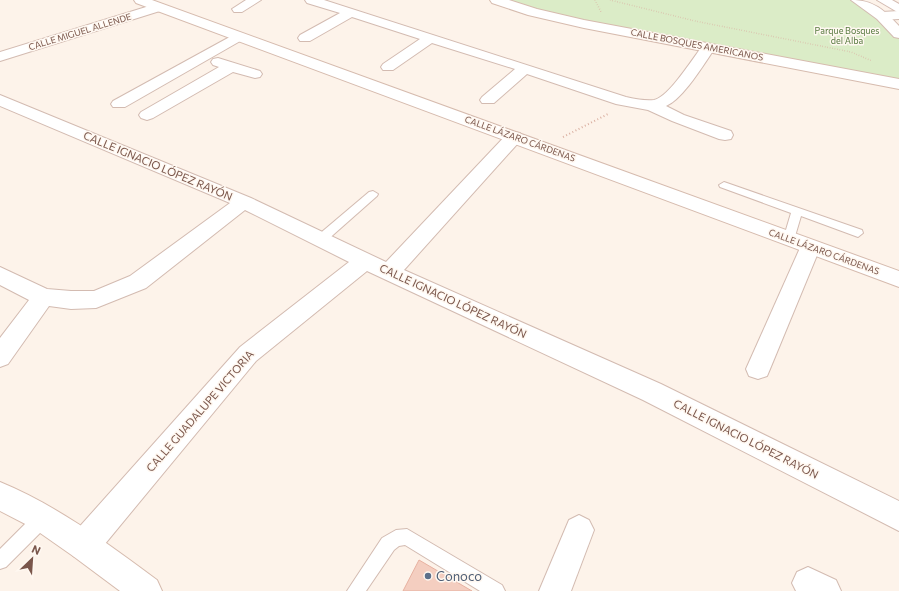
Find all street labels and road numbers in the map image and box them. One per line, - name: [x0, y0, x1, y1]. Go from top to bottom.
- street label: CALLE MIGUEL ALLENDE: [27, 11, 133, 52]
- street label: CALLE BOSQUES AMERICANOS: [630, 26, 764, 63]
- street label: CALLE LÁZARO CÁRDENAS: [463, 112, 577, 164]
- street label: CALLE IGNACIO LÓPEZ RAYÓN: [82, 127, 235, 203]
- street label: CALLE LÁZARO CÁRDENAS: [767, 225, 881, 277]
- street label: CALLE IGNACIO LÓPEZ RAYÓN: [378, 260, 529, 340]
- street label: CALLE GUADALUPE VICTORIA: [143, 347, 256, 474]
- street label: CALLE IGNACIO LÓPEZ RAYÓN: [672, 395, 821, 481]

